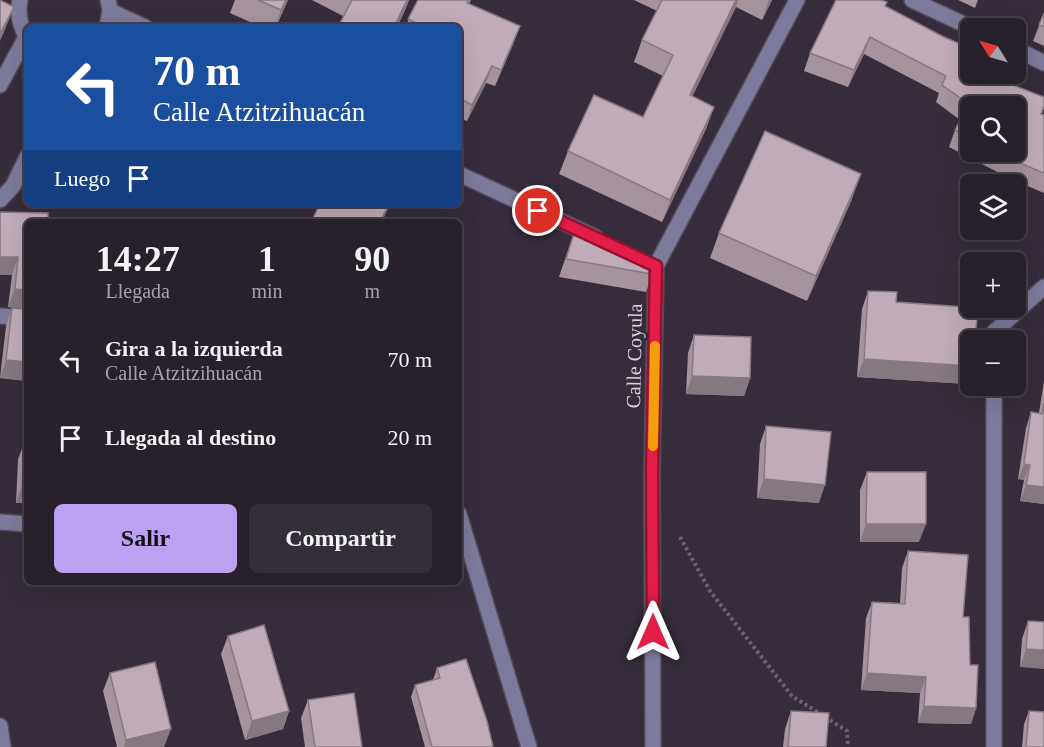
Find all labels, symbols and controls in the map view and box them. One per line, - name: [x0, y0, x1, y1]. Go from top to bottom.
- north arrow: [960, 18, 1026, 84]
- map controls: [960, 18, 1026, 396]
- icon: left: [54, 48, 132, 126]
- text: 70 m: [153, 48, 241, 94]
- button: search: [960, 96, 1026, 162]
- text: Calle Atzitzihuacán: [153, 97, 365, 127]
- icon: arrive: [122, 162, 155, 195]
- text: Luego: [54, 166, 110, 191]
- button: layers: [960, 174, 1026, 240]
- pin: [512, 185, 563, 236]
- icon: arrive: [521, 194, 554, 227]
- text: 14:27: [96, 239, 180, 279]
- text: 1: [258, 239, 276, 279]
- text: 90: [354, 239, 390, 279]
- button: +: [960, 252, 1026, 318]
- text: Llegada: [106, 280, 170, 302]
- text: min: [251, 280, 283, 302]
- text: m: [365, 280, 380, 302]
- street label: Calle Coyula: [622, 303, 647, 409]
- button: −: [960, 330, 1026, 396]
- text: Gira a la izquierda: [105, 336, 283, 361]
- icon: left: [54, 344, 87, 377]
- text: 70 m: [387, 347, 432, 372]
- text: Calle Atzitzihuacán: [105, 362, 262, 384]
- icon: arrive: [54, 422, 87, 455]
- text: Llegada al destino: [105, 425, 276, 450]
- text: 20 m: [387, 425, 432, 450]
- button: Salir: [54, 504, 237, 573]
- button: Compartir: [249, 504, 432, 573]
- position arrow: [621, 600, 685, 664]

